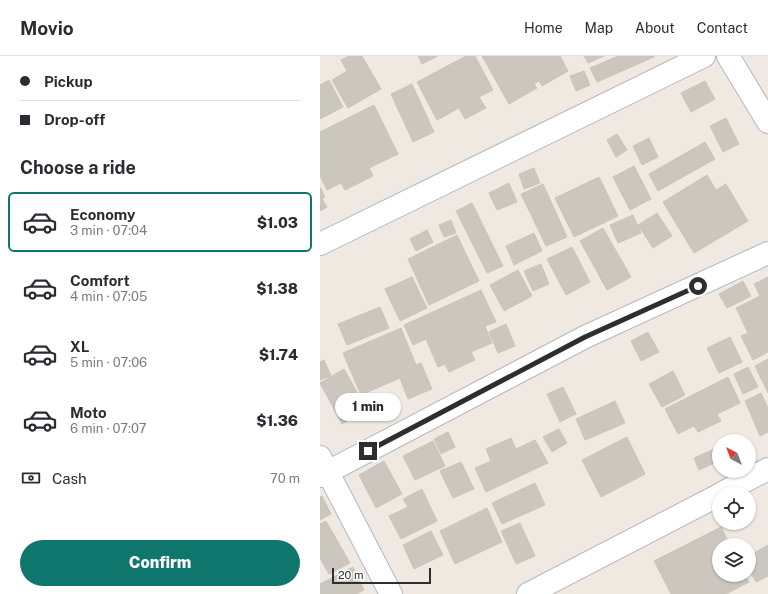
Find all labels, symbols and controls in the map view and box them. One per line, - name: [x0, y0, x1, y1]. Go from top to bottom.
- text: Movio: [20, 17, 74, 39]
- text: Home: [524, 20, 563, 36]
- text: Map: [585, 20, 613, 36]
- text: About: [635, 20, 675, 36]
- text: Contact: [697, 20, 748, 36]
- text: Pickup: [44, 73, 93, 90]
- text: Drop-off: [44, 111, 105, 128]
- text: Choose a ride: [20, 157, 136, 178]
- icon: car: [22, 204, 58, 240]
- text: Economy: [70, 206, 135, 223]
- text: $1.03: [257, 214, 298, 231]
- text: 3 min · 07:04: [70, 223, 147, 238]
- icon: car: [22, 270, 58, 306]
- text: Comfort: [70, 272, 130, 289]
- route start: [689, 277, 707, 295]
- text: $1.38: [256, 280, 298, 297]
- text: 4 min · 07:05: [70, 289, 147, 304]
- icon: car: [22, 336, 58, 372]
- text: XL: [70, 338, 89, 355]
- text: $1.74: [259, 346, 298, 363]
- text: 5 min · 07:06: [70, 355, 147, 370]
- callout: 1 min: [335, 393, 401, 421]
- text: 1 min: [352, 399, 384, 414]
- icon: car: [22, 402, 58, 438]
- text: Moto: [70, 404, 107, 421]
- text: $1.36: [256, 412, 298, 429]
- text: 6 min · 07:07: [70, 421, 147, 436]
- north arrow: [712, 434, 756, 478]
- map controls: [712, 434, 756, 582]
- route end: [359, 442, 377, 460]
- icon: cash: [20, 467, 42, 489]
- text: Cash: [52, 470, 87, 487]
- text: 70 m: [270, 471, 300, 486]
- button: locate: [712, 486, 756, 530]
- button: layers: [712, 538, 756, 582]
- button: Confirm: [20, 540, 300, 586]
- scale bar: [332, 566, 431, 585]
- text: 20 m: [338, 569, 363, 581]

